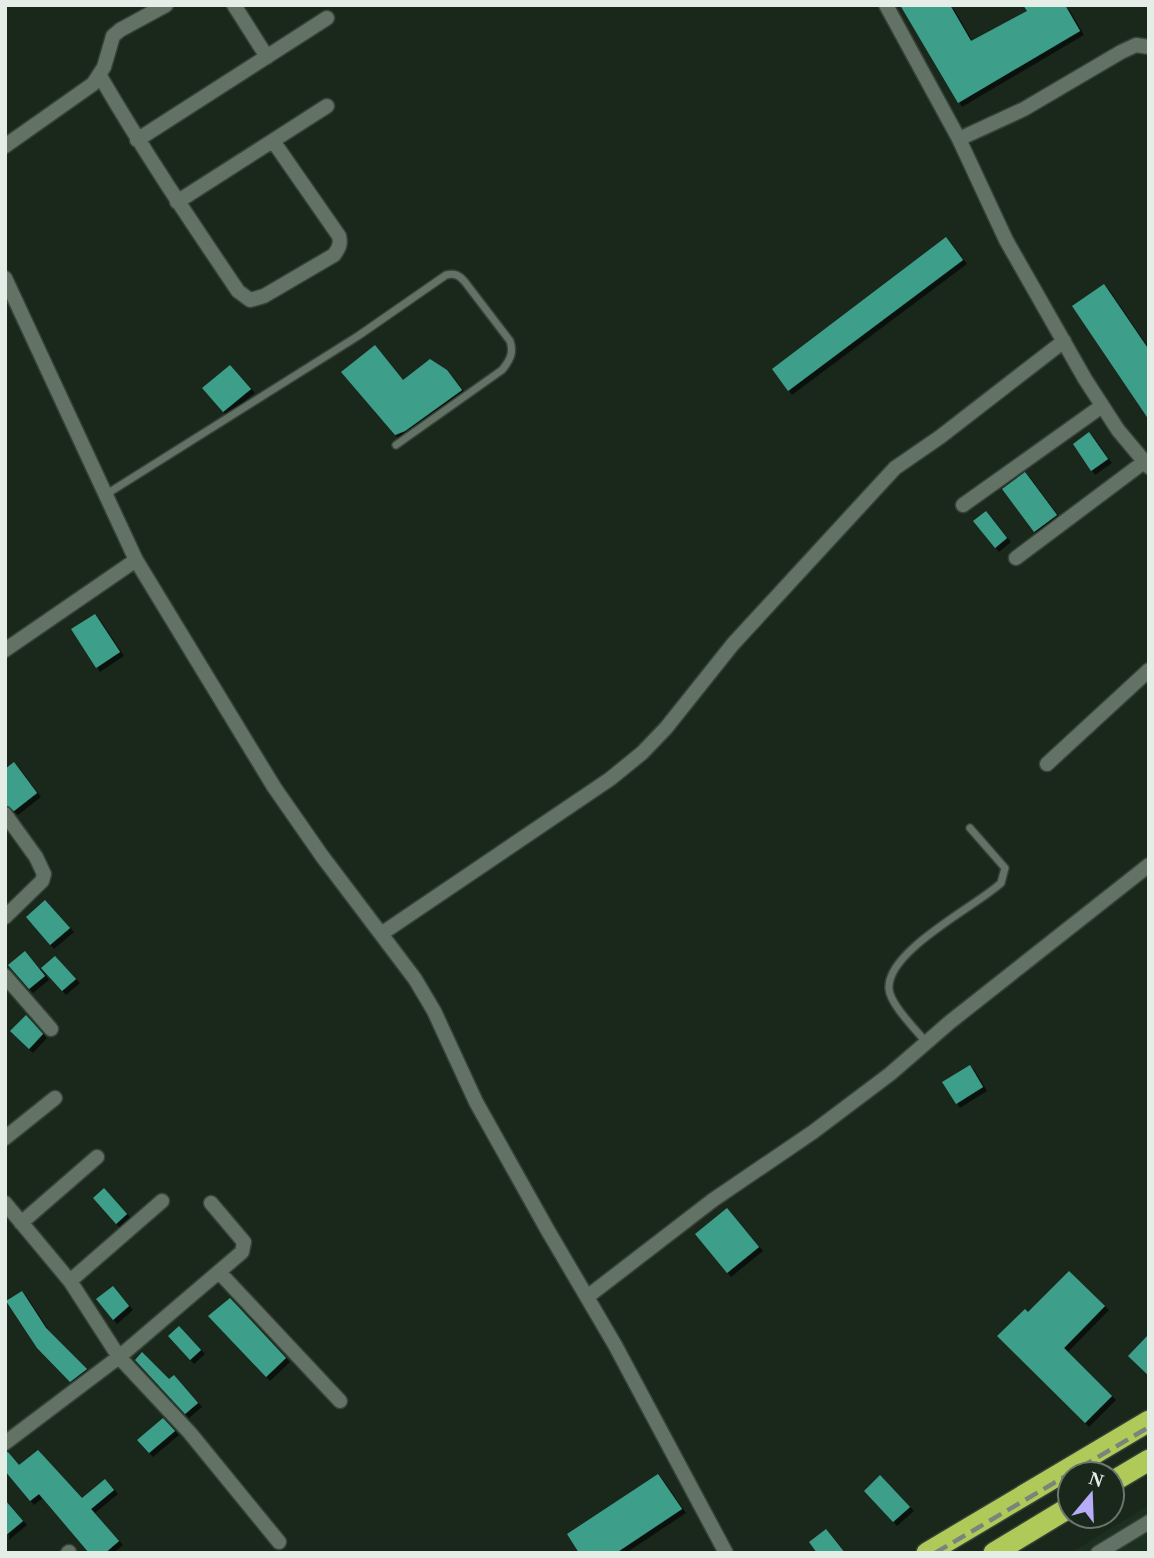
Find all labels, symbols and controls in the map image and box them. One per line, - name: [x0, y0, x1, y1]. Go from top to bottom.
- north arrow: [1056, 1460, 1126, 1530]
- text: N: [1086, 1467, 1107, 1492]

